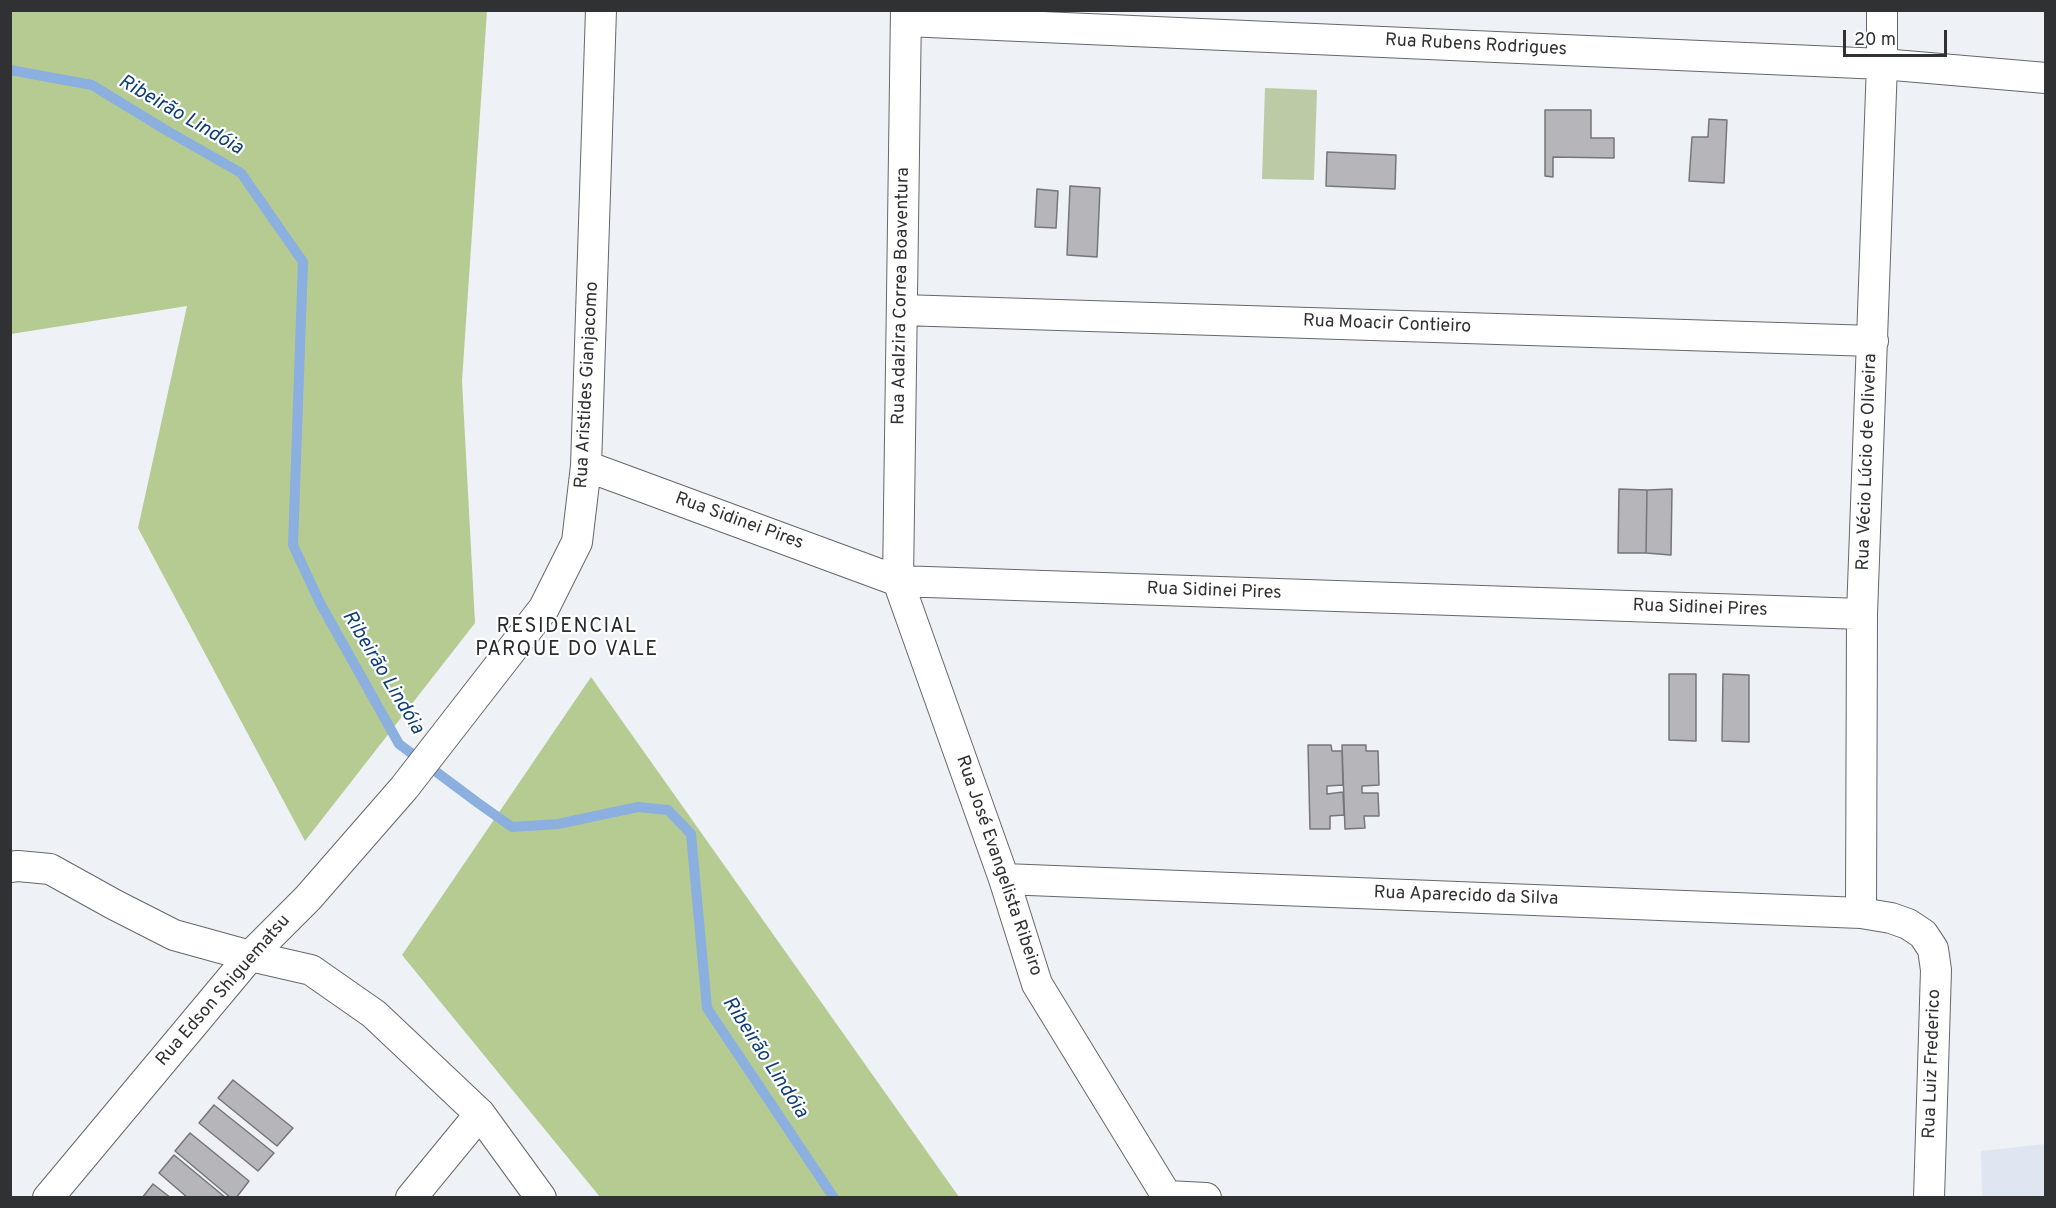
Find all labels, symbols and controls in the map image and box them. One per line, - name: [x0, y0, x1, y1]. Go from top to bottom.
- scale bar: [1846, 18, 1950, 56]
- text: 20 m: [1854, 29, 1896, 52]
- street label: Rua Rubens Rodrigues: [1384, 30, 1568, 62]
- water label: Ribeirão Lindóia: [113, 71, 247, 161]
- street label: Rua Adalzira Correa Boaventura: [889, 167, 915, 425]
- street label: Rua Aristides Gianjacomo: [572, 281, 604, 489]
- street label: Rua Moacir Contieiro: [1302, 311, 1472, 339]
- street label: Rua Vécio Lúcio de Oliveira: [1853, 353, 1883, 571]
- street label: Rua Sidinei Pires: [672, 489, 806, 555]
- street label: Rua Sidinei Pires: [1146, 579, 1282, 605]
- street label: Rua Sidinei Pires: [1632, 596, 1768, 622]
- water label: Ribeirão Lindóia: [336, 607, 428, 739]
- district label: RESIDENCIAL PARQUE DO VALE: [475, 616, 659, 663]
- street label: Rua José Evangelista Ribeiro: [950, 753, 1046, 979]
- street label: Rua Aparecido da Silva: [1373, 883, 1559, 911]
- street label: Rua Edson Shiguematsu: [152, 911, 296, 1071]
- street label: Rua Luiz Frederico: [1920, 989, 1946, 1139]
- water label: Ribeirão Lindóia: [716, 993, 812, 1123]

